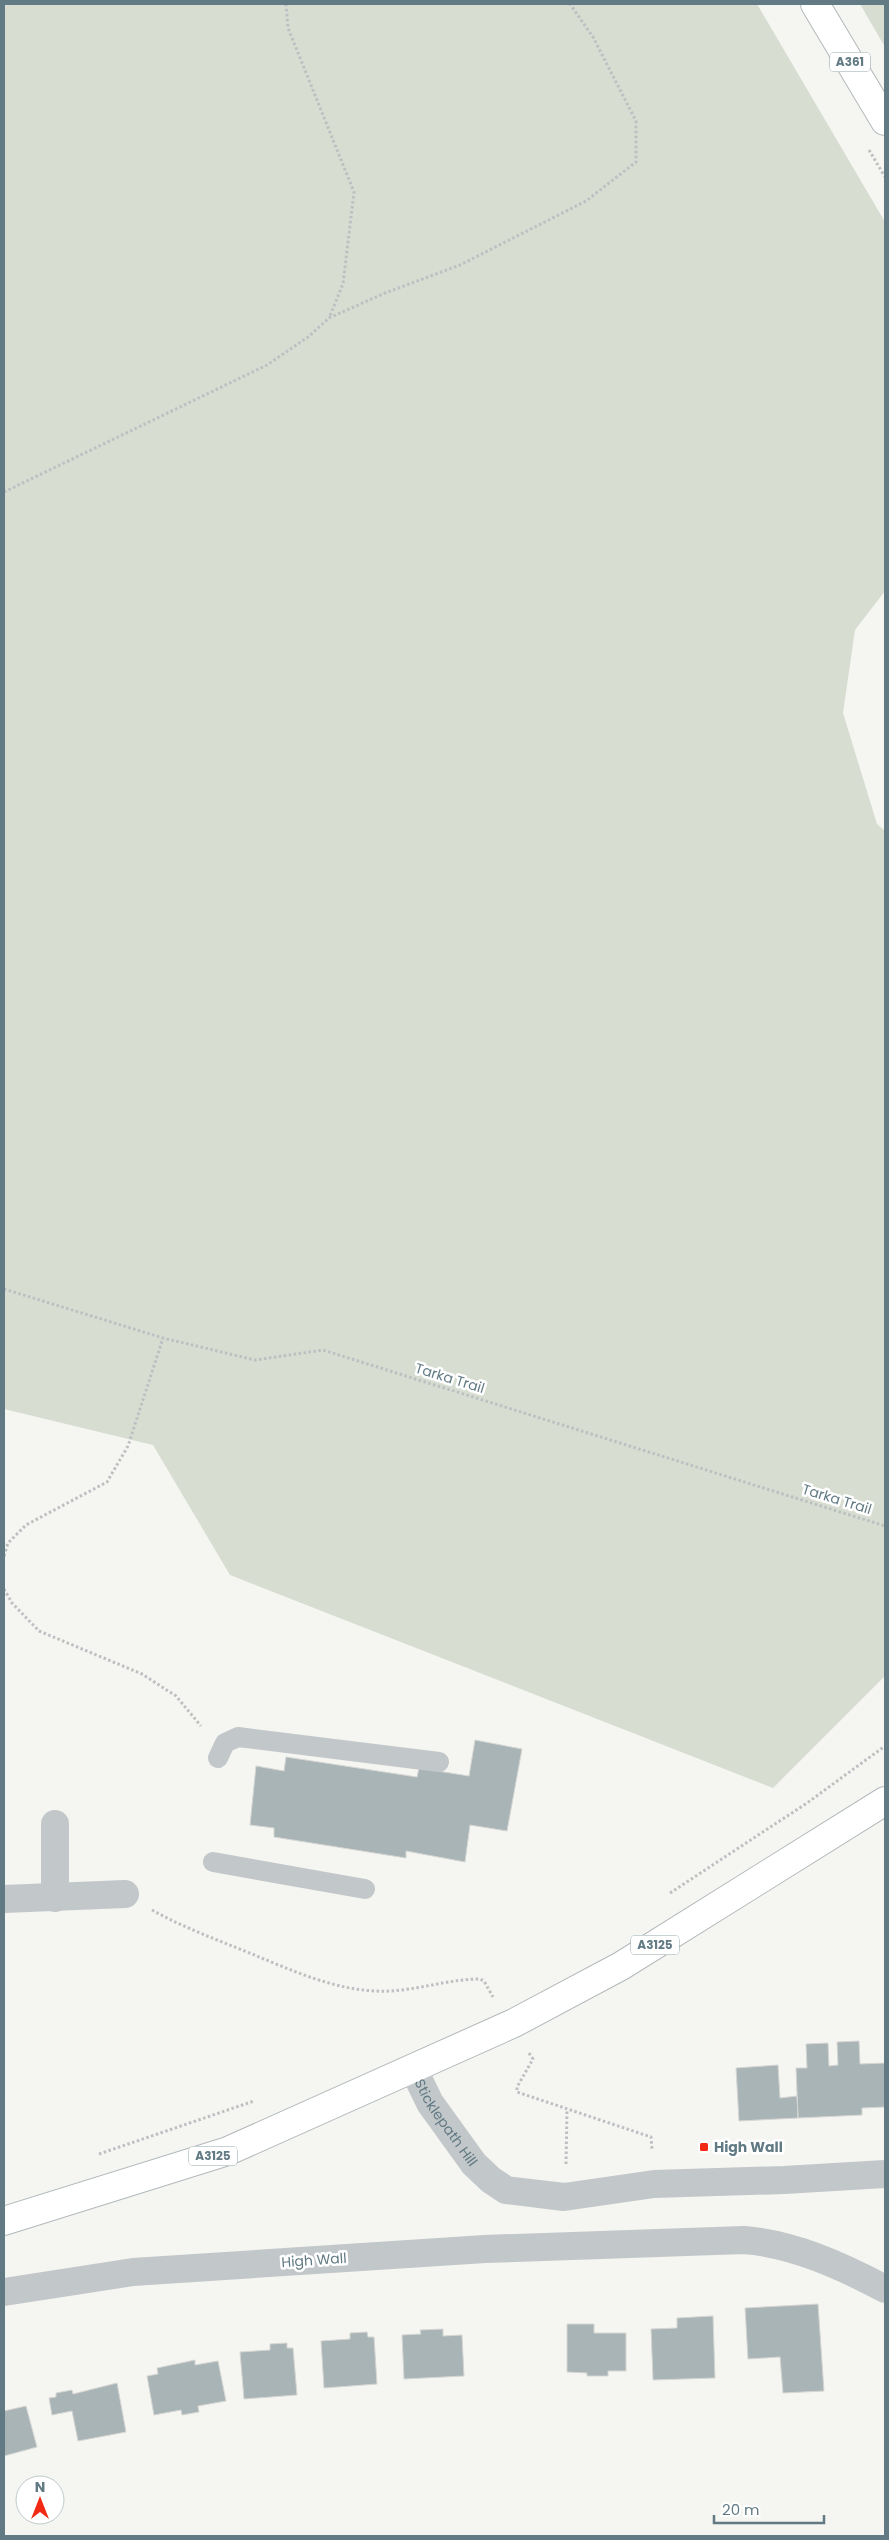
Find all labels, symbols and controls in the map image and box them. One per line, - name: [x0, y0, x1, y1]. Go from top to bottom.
- road number: A361: [830, 52, 870, 72]
- street label: Tarka Trail: [413, 1358, 487, 1398]
- street label: Tarka Trail: [800, 1479, 874, 1519]
- road number: A3125: [631, 1936, 679, 1954]
- street label: Sticklepath Hill: [410, 2076, 482, 2170]
- place label: High Wall: [714, 2137, 783, 2157]
- marker: High Wall: [698, 2141, 710, 2153]
- road number: A3125: [189, 2146, 237, 2166]
- street label: High Wall: [281, 2248, 347, 2272]
- north arrow: [15, 2475, 65, 2525]
- text: N: [35, 2477, 45, 2497]
- scale bar: [714, 2492, 824, 2524]
- text: 20 m: [722, 2499, 760, 2520]

